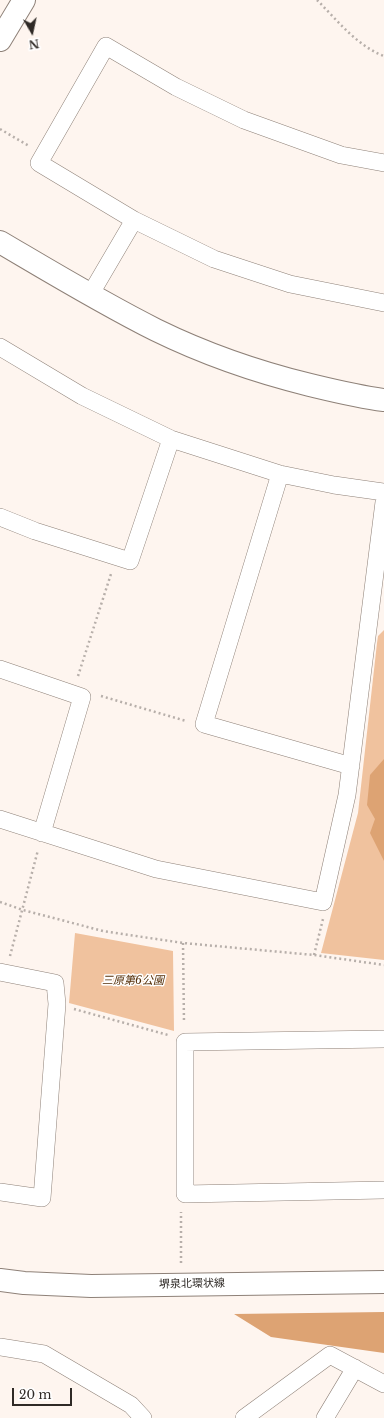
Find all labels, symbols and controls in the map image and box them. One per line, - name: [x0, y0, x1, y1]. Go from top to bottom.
- north arrow: [12, 12, 52, 52]
- text: N: [28, 36, 40, 52]
- park label: 三原第6公園: [102, 974, 164, 988]
- street label: 堺泉北環状線: [159, 1277, 225, 1291]
- scale bar: [14, 1380, 74, 1406]
- text: 20 m: [19, 1387, 51, 1402]

